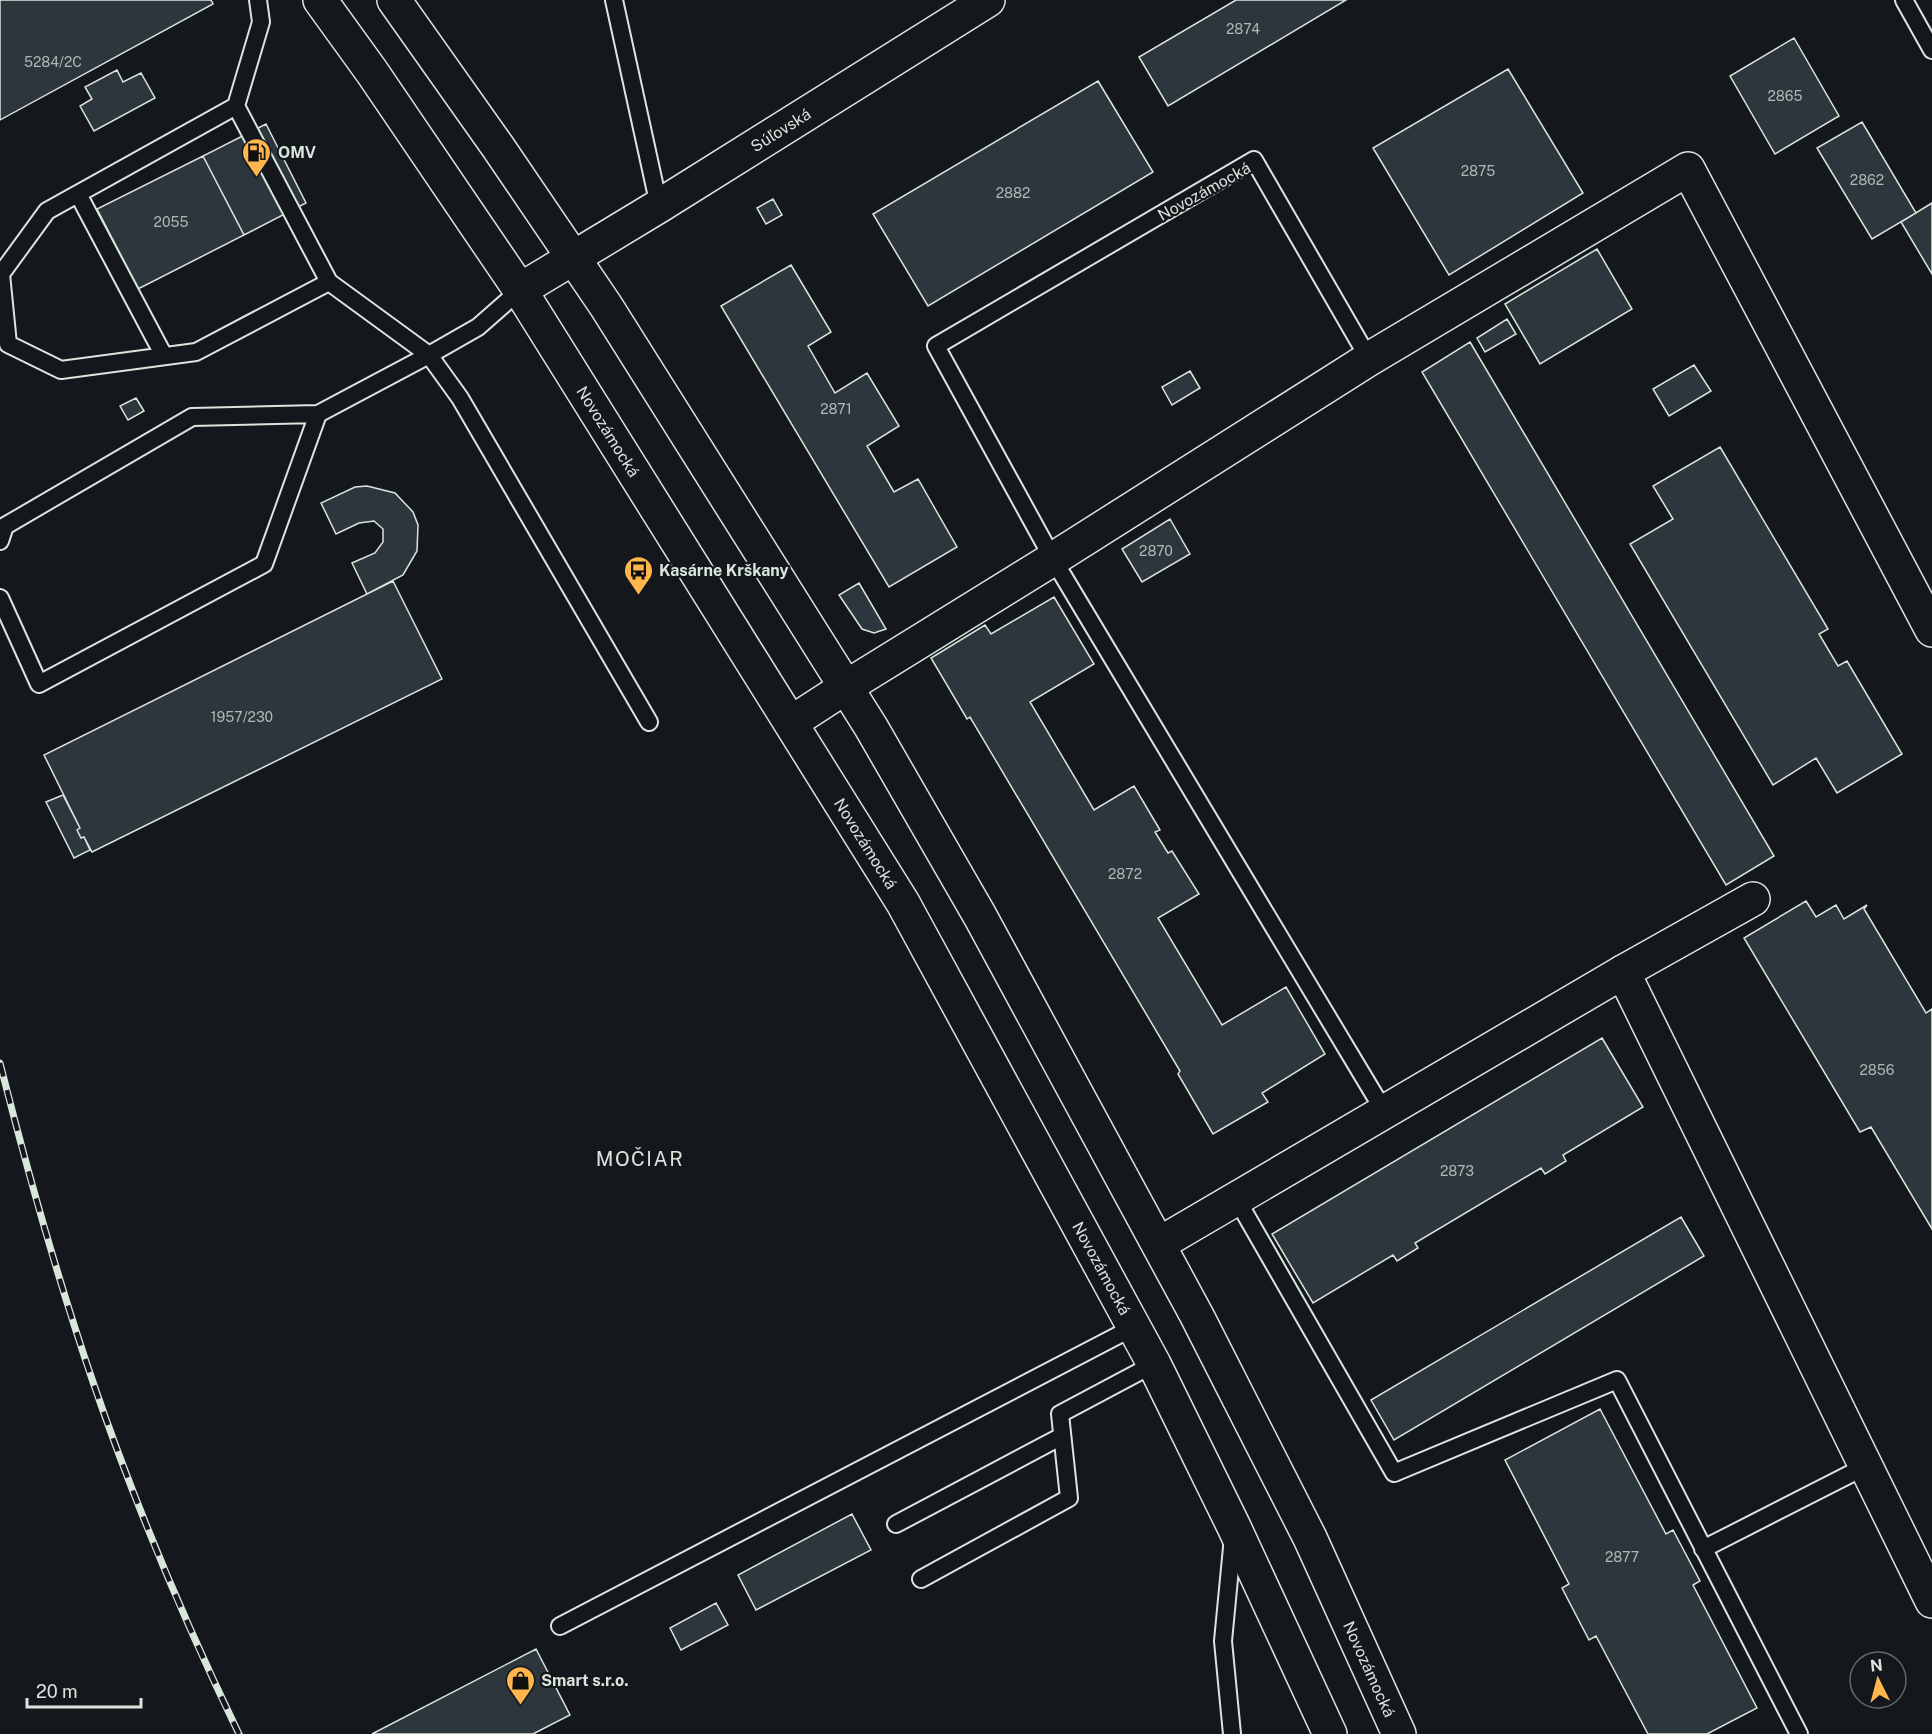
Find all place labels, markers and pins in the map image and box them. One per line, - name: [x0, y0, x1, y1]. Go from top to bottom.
- fuel station icon: OMV: [241, 136, 273, 178]
- place label: OMV: [278, 143, 316, 162]
- bus stop icon: Kasárne Krškany: [622, 554, 654, 596]
- place label: Kasárne Krškany: [659, 561, 788, 580]
- shop icon: Smart s.r.o.: [504, 1664, 536, 1706]
- place label: Smart s.r.o.: [541, 1671, 629, 1690]

